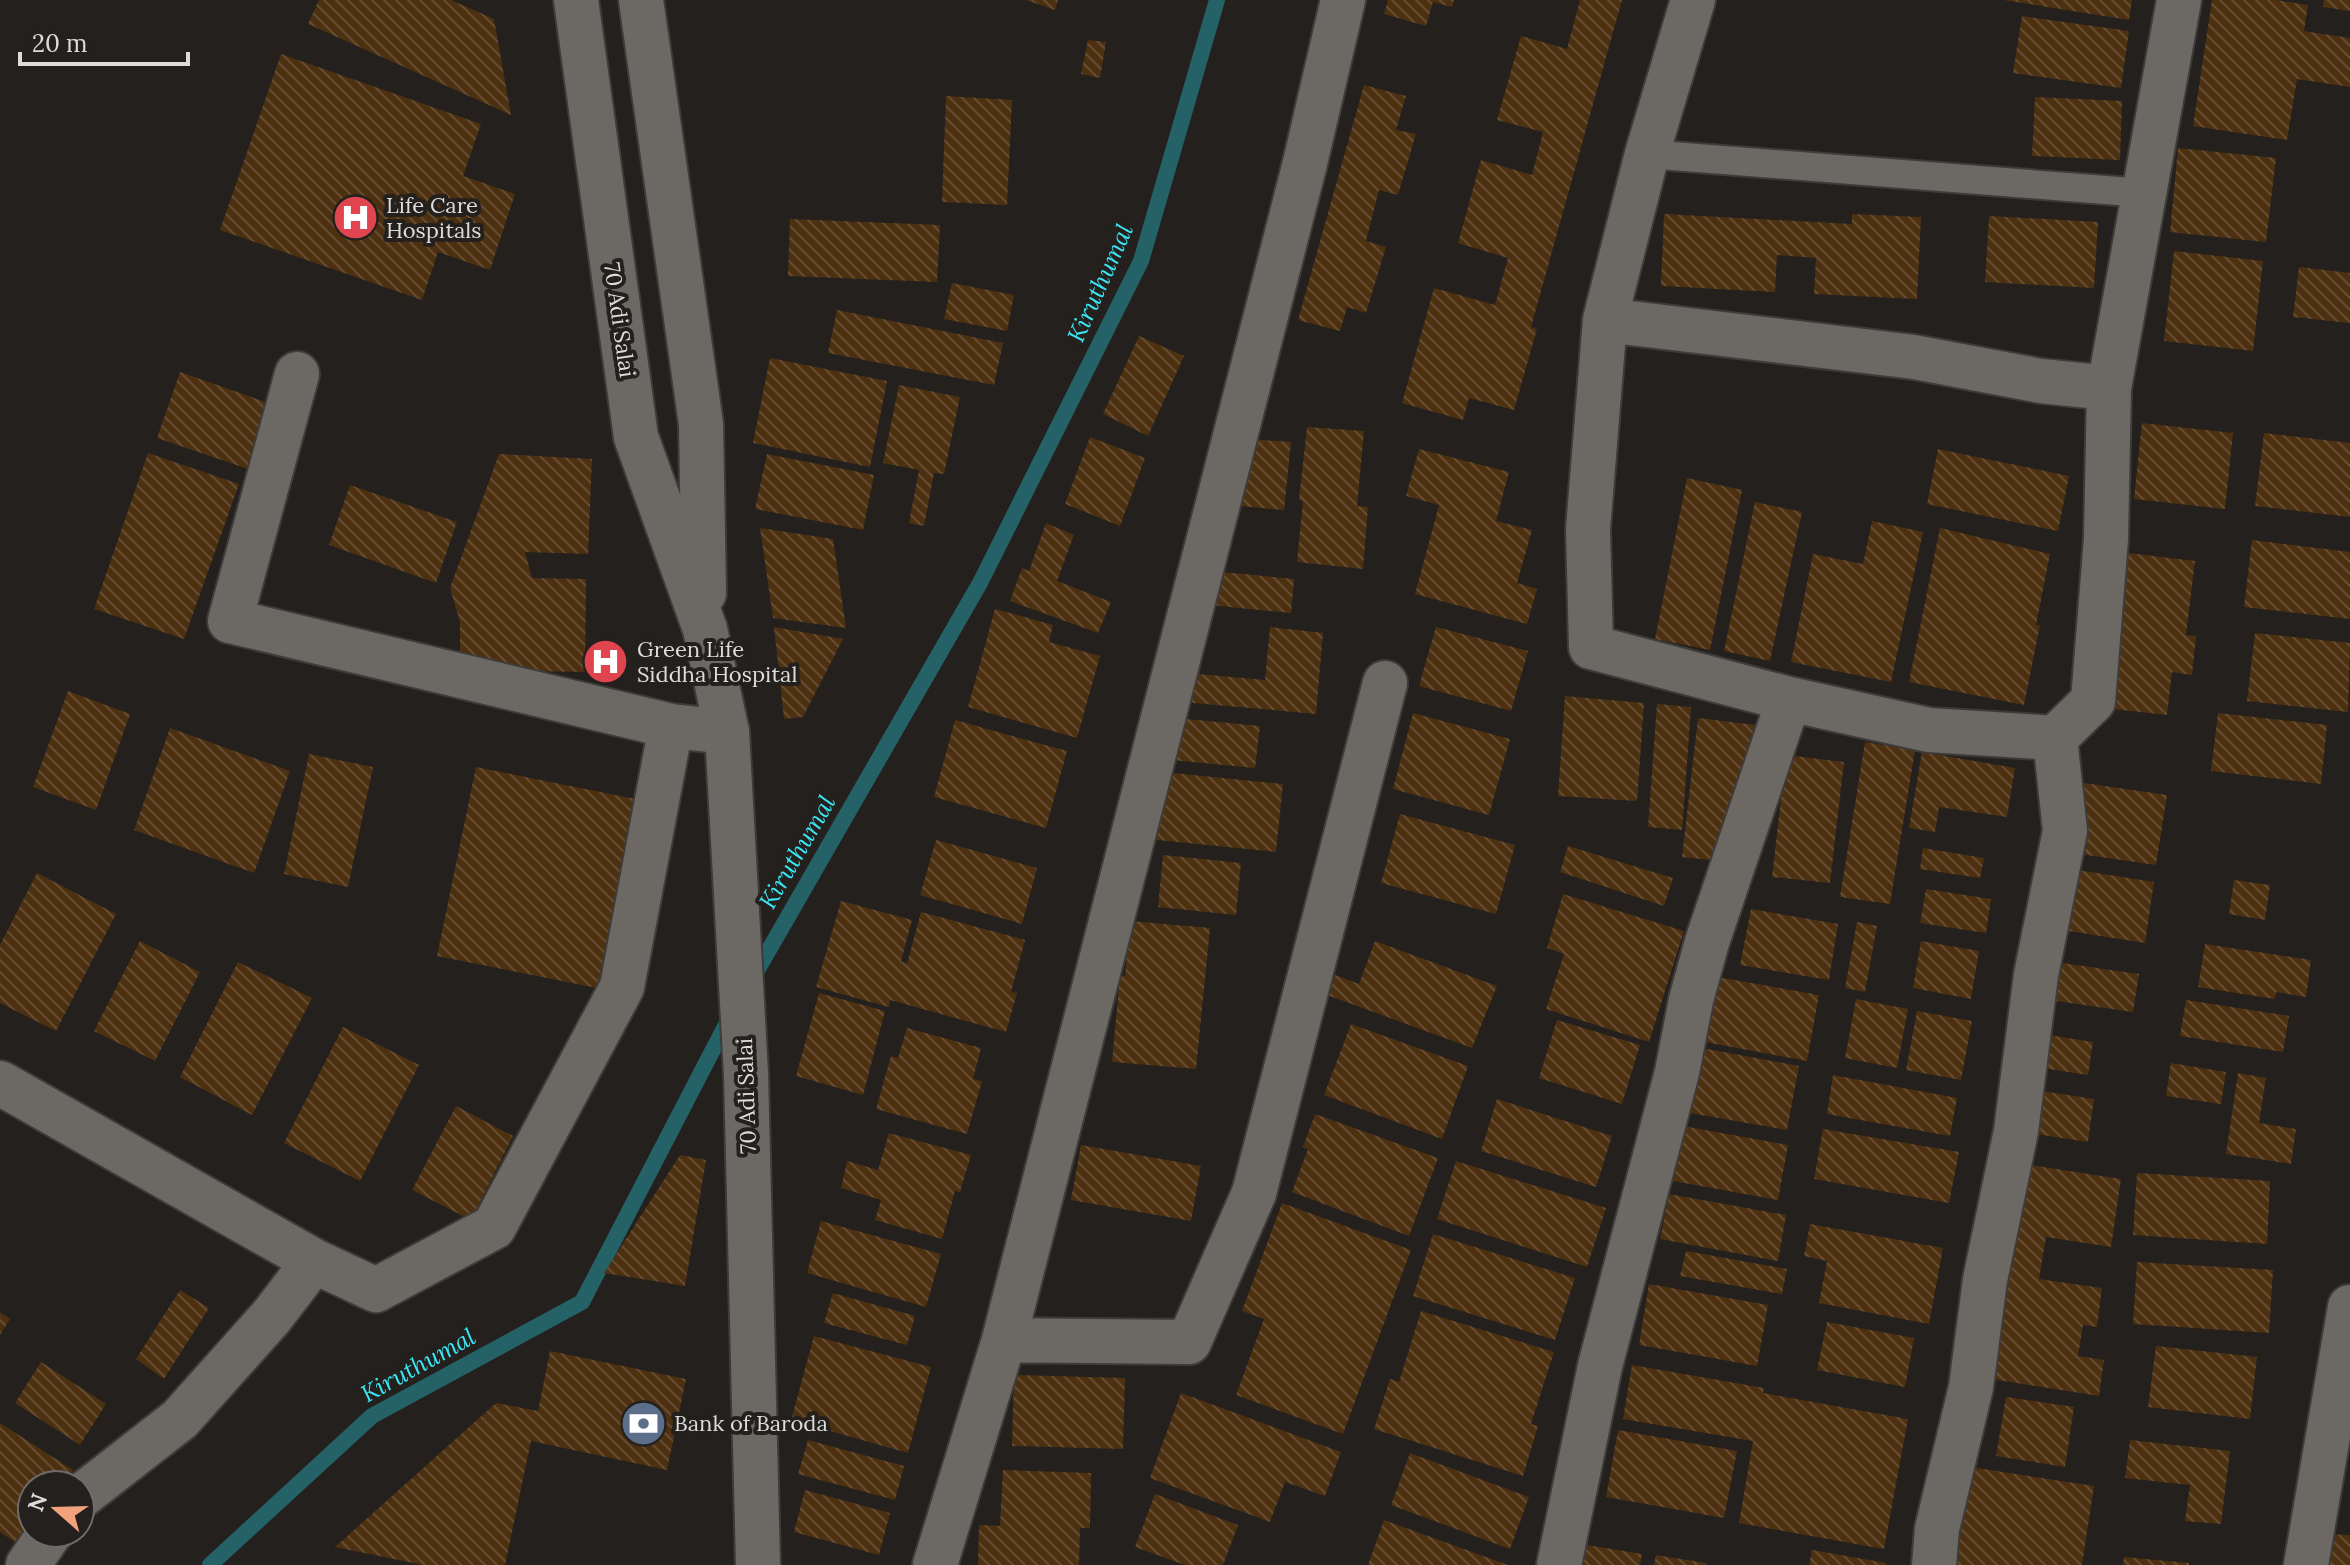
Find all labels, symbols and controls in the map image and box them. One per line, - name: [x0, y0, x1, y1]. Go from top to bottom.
- scale bar: [20, 16, 188, 66]
- text: 20 m: [32, 28, 88, 59]
- place label: Life Care Hospitals: [386, 191, 481, 244]
- hospital icon: Life Care Hospitals: [331, 194, 379, 242]
- water label: Kiruthumal: [1060, 219, 1140, 347]
- street label: 70 Adi Salai: [598, 261, 642, 379]
- place label: Green Life Siddha Hospital: [637, 635, 797, 688]
- hospital icon: Green Life Siddha Hospital: [582, 638, 630, 686]
- water label: Kiruthumal: [752, 789, 842, 914]
- street label: 70 Adi Salai: [730, 1038, 762, 1154]
- water label: Kiruthumal: [355, 1321, 481, 1409]
- bank icon: Bank of Baroda: [619, 1399, 667, 1447]
- place label: Bank of Baroda: [674, 1409, 828, 1437]
- north arrow: [16, 1469, 96, 1549]
- text: N: [21, 1489, 53, 1515]

